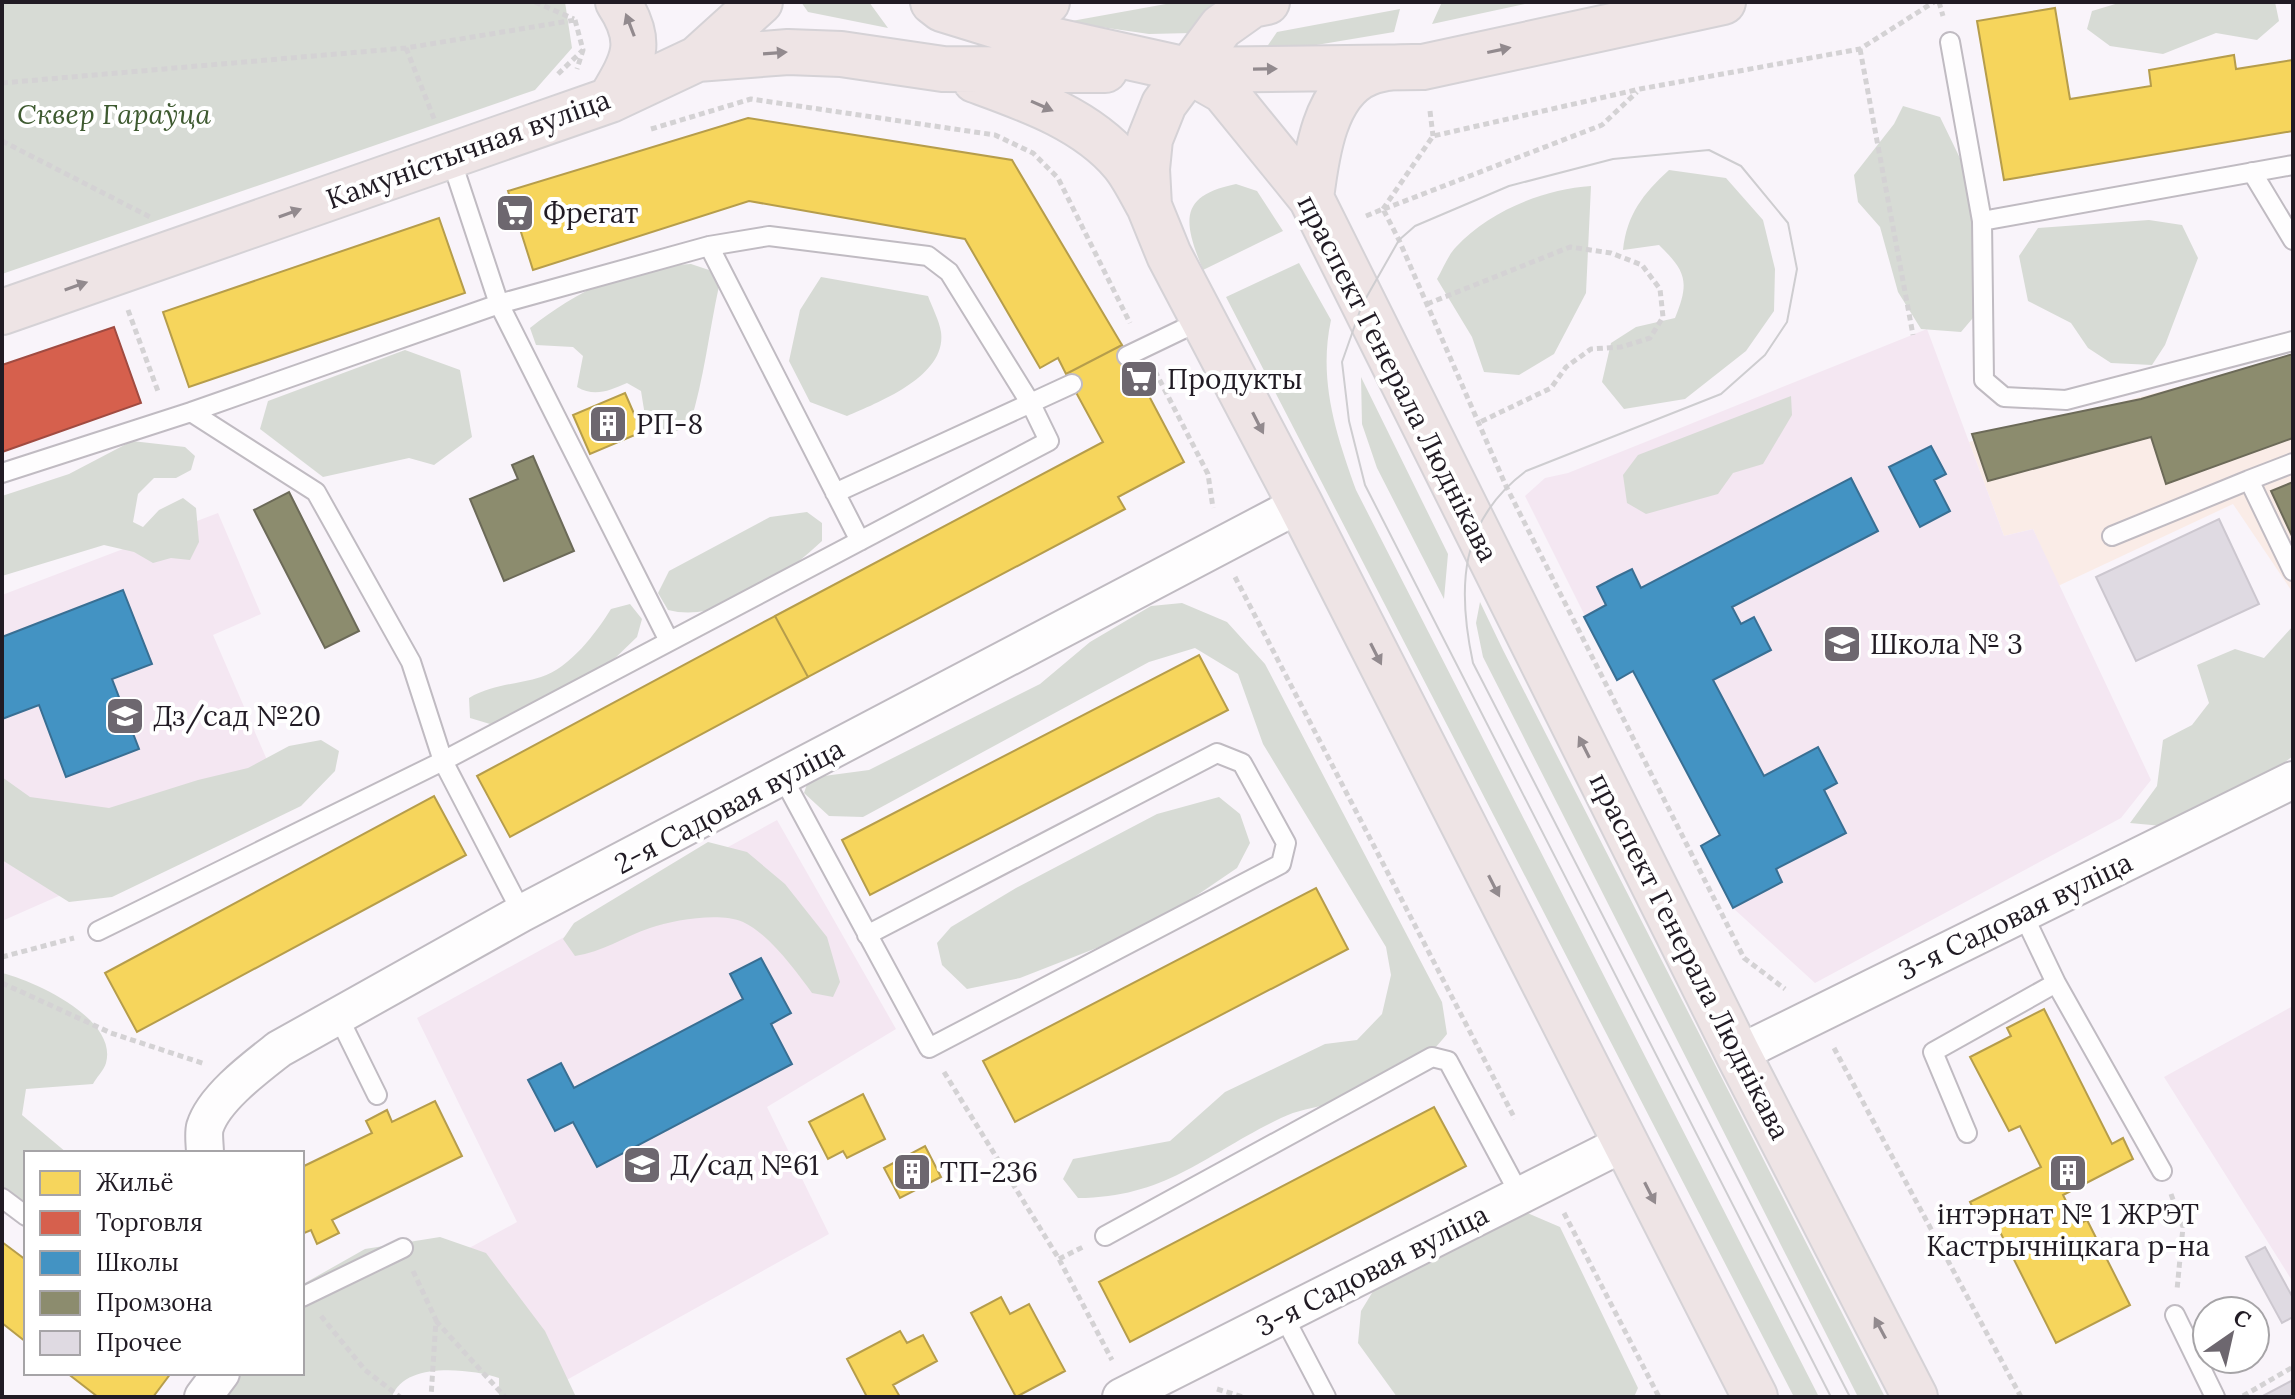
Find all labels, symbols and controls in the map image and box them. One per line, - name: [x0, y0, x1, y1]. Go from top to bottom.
- one-way arrow: [623, 13, 636, 37]
- one-way arrow: [1487, 43, 1512, 56]
- one-way arrow: [763, 46, 788, 59]
- one-way arrow: [1253, 63, 1278, 75]
- street label: Камуністычная вуліца: [321, 81, 615, 217]
- park label: Сквер Гараўца: [17, 96, 212, 132]
- one-way arrow: [1030, 100, 1054, 113]
- street label: праспект Генерала Люднікава: [1290, 188, 1506, 568]
- supermarket icon: Фрегат: [494, 192, 536, 234]
- place label: Фрегат: [543, 195, 639, 231]
- one-way arrow: [278, 206, 302, 218]
- one-way arrow: [64, 280, 88, 292]
- supermarket icon: Продукты: [1118, 358, 1160, 400]
- place label: Продукты: [1167, 361, 1302, 397]
- building icon: РП-8: [587, 403, 629, 445]
- place label: РП-8: [636, 406, 703, 442]
- one-way arrow: [1251, 411, 1265, 434]
- school or university icon: Школа № 3: [1821, 623, 1863, 665]
- place label: Школа № 3: [1870, 626, 2023, 662]
- one-way arrow: [1370, 643, 1383, 666]
- school or university icon: Дз/сад №20: [104, 695, 146, 737]
- place label: Дз/сад №20: [153, 698, 321, 734]
- street label: 2-я Садовая вуліца: [608, 730, 850, 882]
- one-way arrow: [1577, 735, 1591, 758]
- street label: праспект Генерала Люднікава: [1582, 766, 1798, 1146]
- street label: 3-я Садовая вуліца: [1892, 844, 2138, 988]
- one-way arrow: [1487, 875, 1501, 898]
- school or university icon: Д/сад №61: [621, 1144, 663, 1186]
- place label: Д/сад №61: [670, 1147, 819, 1183]
- legend: [24, 1151, 304, 1375]
- building icon: ТП-236: [891, 1151, 933, 1193]
- building icon: інтэрнат № 1 ЖРЭТ Кастрычніцкага р-на: [2047, 1152, 2089, 1194]
- place label: ТП-236: [940, 1154, 1038, 1190]
- text: Жильё: [96, 1167, 174, 1198]
- one-way arrow: [1643, 1181, 1657, 1204]
- street label: 3-я Садовая вуліца: [1250, 1196, 1494, 1344]
- place label: інтэрнат № 1 ЖРЭТ Кастрычніцкага р-на: [1926, 1196, 2210, 1264]
- text: Торговля: [96, 1207, 203, 1238]
- text: Школы: [96, 1247, 179, 1278]
- text: Промзона: [96, 1287, 213, 1318]
- north arrow: [2191, 1295, 2271, 1375]
- text: С: [2228, 1303, 2256, 1334]
- one-way arrow: [1873, 1316, 1886, 1339]
- text: Прочее: [96, 1327, 182, 1358]

